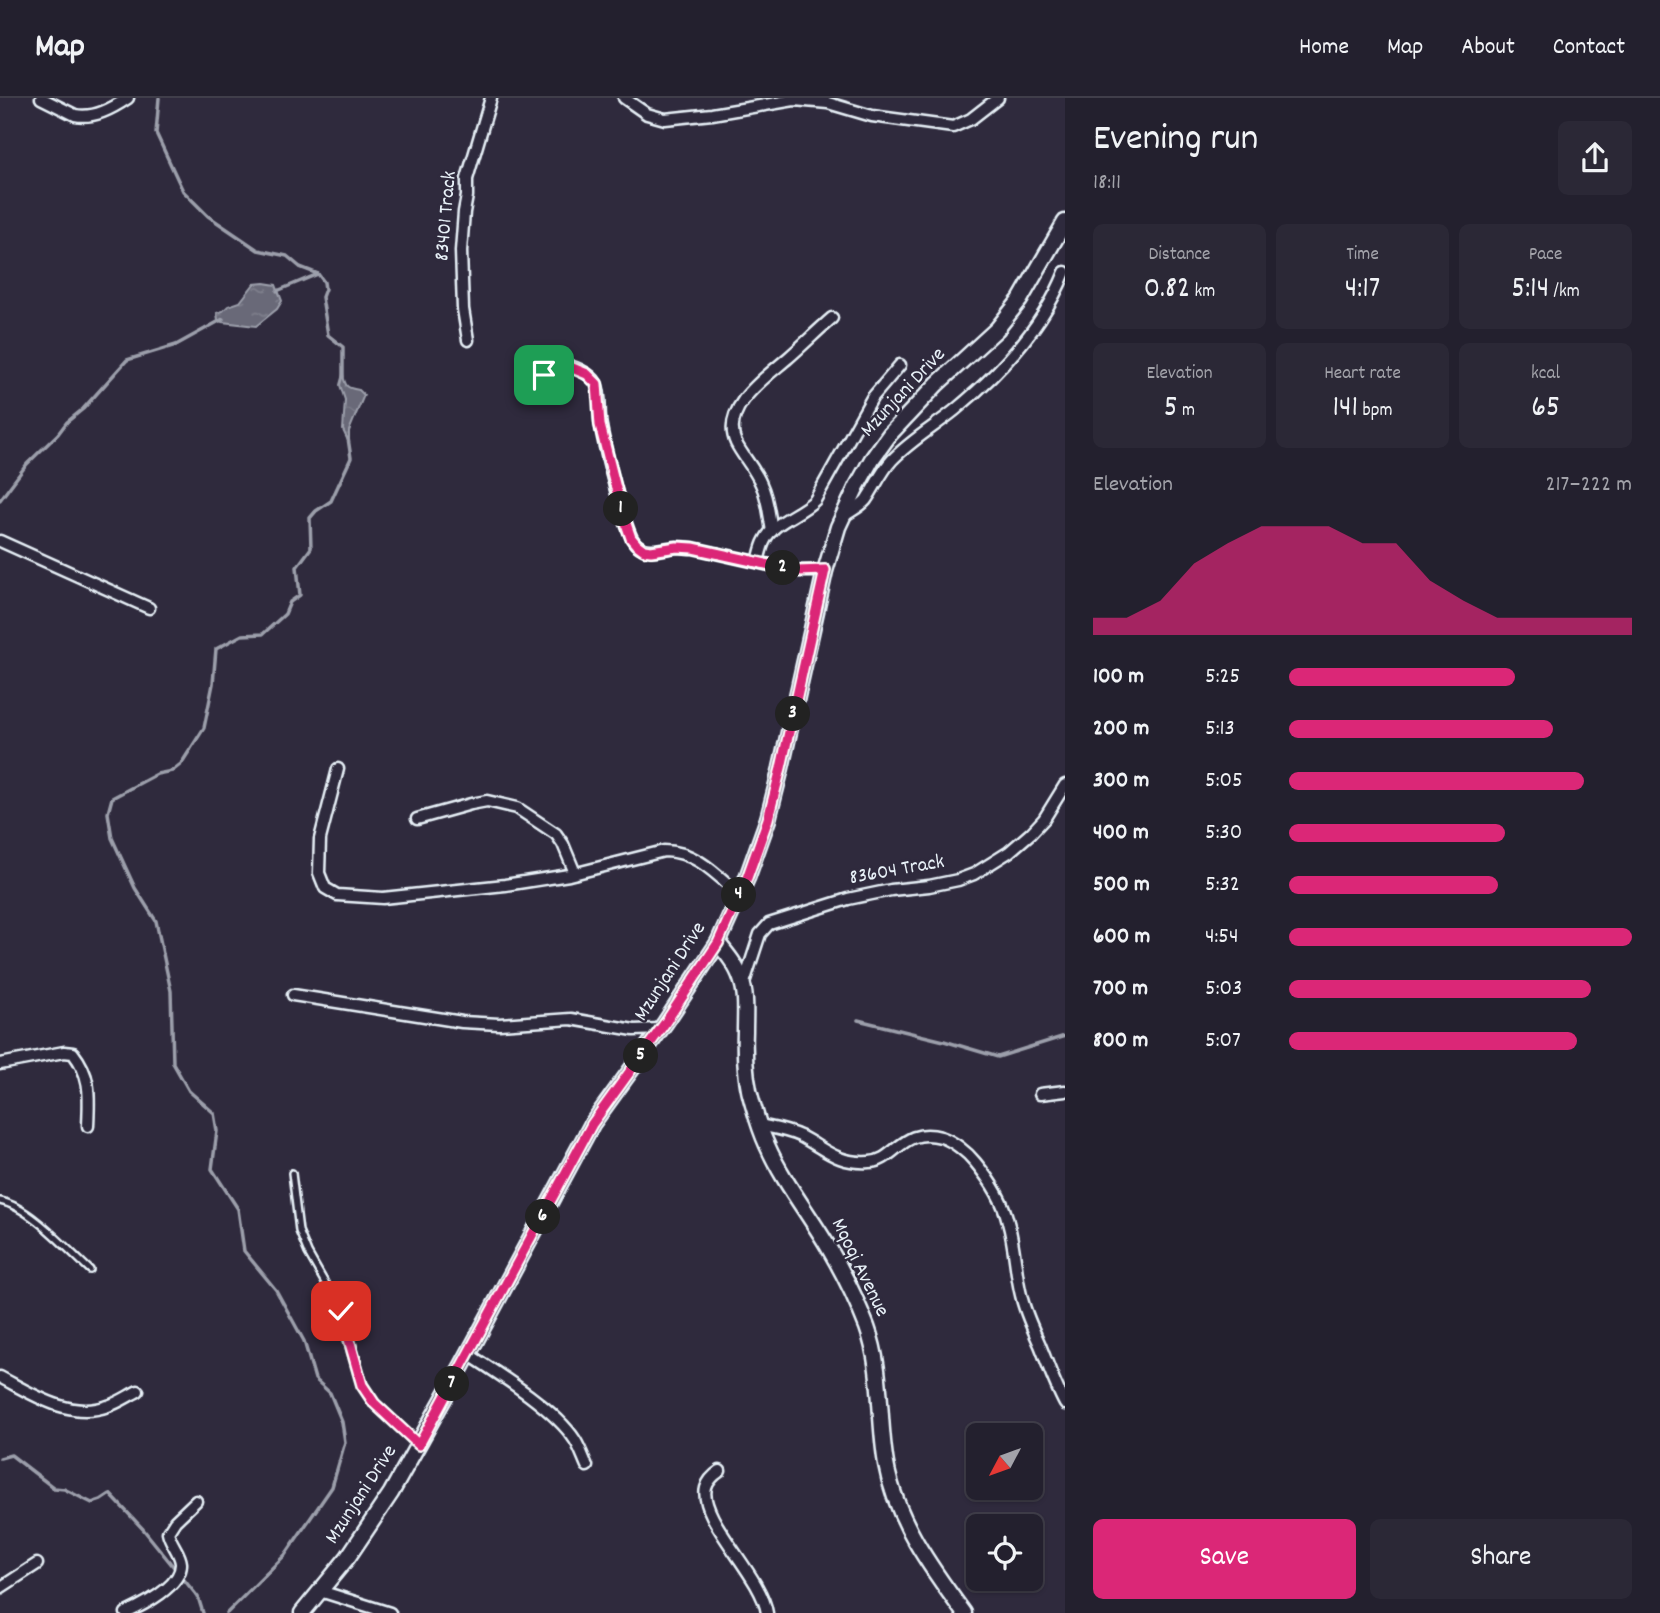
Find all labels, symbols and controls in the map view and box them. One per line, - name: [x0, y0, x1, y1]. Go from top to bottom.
- text: Map: [35, 25, 85, 72]
- text: Home: [1299, 31, 1349, 65]
- text: Map: [1387, 31, 1423, 65]
- text: About: [1461, 31, 1515, 65]
- text: Contact: [1553, 31, 1625, 65]
- text: Evening run: [1093, 113, 1258, 168]
- button: share: [1558, 121, 1632, 195]
- text: 18:11: [1093, 167, 1121, 200]
- street label: 83401 Track: [428, 170, 466, 262]
- text: Distance: [1149, 242, 1210, 269]
- text: Time: [1346, 242, 1379, 269]
- text: Pace: [1529, 242, 1562, 269]
- text: 0.82: [1144, 269, 1190, 312]
- text: 4:17: [1345, 269, 1380, 312]
- text: 5:14: [1511, 269, 1549, 312]
- text: km: [1190, 279, 1215, 306]
- text: /km: [1549, 279, 1580, 306]
- street label: Mzunjani Drive: [854, 341, 954, 445]
- pin: [514, 345, 574, 405]
- icon: arrive: [525, 356, 563, 394]
- text: Elevation: [1146, 361, 1213, 388]
- text: Heart rate: [1324, 361, 1401, 388]
- text: kcal: [1531, 361, 1560, 388]
- text: 5: [1164, 388, 1178, 431]
- text: 141: [1333, 388, 1358, 431]
- text: 65: [1531, 388, 1560, 431]
- text: m: [1178, 398, 1195, 425]
- text: bpm: [1358, 398, 1392, 425]
- text: Elevation: [1093, 469, 1173, 502]
- text: 217–222 m: [1545, 469, 1632, 502]
- pin: 1: [604, 492, 638, 526]
- text: 1: [618, 495, 623, 522]
- pin: 2: [766, 550, 800, 586]
- text: 2: [778, 554, 787, 581]
- text: 100 m: [1093, 661, 1144, 694]
- text: 5:25: [1205, 661, 1240, 694]
- pin: 3: [776, 696, 810, 732]
- text: 3: [788, 700, 797, 727]
- text: 200 m: [1093, 713, 1149, 746]
- text: 5:13: [1205, 713, 1235, 746]
- text: 300 m: [1093, 765, 1149, 798]
- text: 5:05: [1205, 765, 1243, 798]
- text: 400 m: [1093, 817, 1149, 850]
- text: 5:30: [1205, 817, 1242, 850]
- street label: 83604 Track: [847, 848, 947, 894]
- text: 500 m: [1093, 869, 1150, 902]
- text: 5:32: [1205, 869, 1240, 902]
- pin: 4: [722, 878, 756, 912]
- text: 4: [735, 881, 742, 908]
- street label: Mzunjani Drive: [628, 916, 714, 1028]
- text: 600 m: [1093, 921, 1150, 954]
- text: 4:54: [1205, 921, 1239, 954]
- text: 700 m: [1093, 973, 1148, 1006]
- text: 5:03: [1205, 973, 1242, 1006]
- text: 800 m: [1093, 1025, 1148, 1058]
- text: 5:07: [1205, 1025, 1241, 1058]
- pin: 5: [624, 1038, 658, 1074]
- text: 5: [636, 1042, 645, 1069]
- pin: 6: [526, 1200, 560, 1234]
- text: 6: [538, 1203, 547, 1230]
- street label: Mqoqi Avenue: [822, 1214, 896, 1322]
- pin: [311, 1281, 371, 1341]
- icon: check: [322, 1292, 360, 1330]
- pin: 7: [434, 1366, 470, 1402]
- text: 7: [448, 1370, 455, 1397]
- north arrow: [966, 1423, 1043, 1500]
- map controls: [966, 1423, 1043, 1591]
- street label: Mzunjani Drive: [319, 1439, 405, 1551]
- button: locate: [966, 1514, 1043, 1591]
- button: Save: [1093, 1519, 1356, 1599]
- button: Share: [1370, 1519, 1632, 1599]

